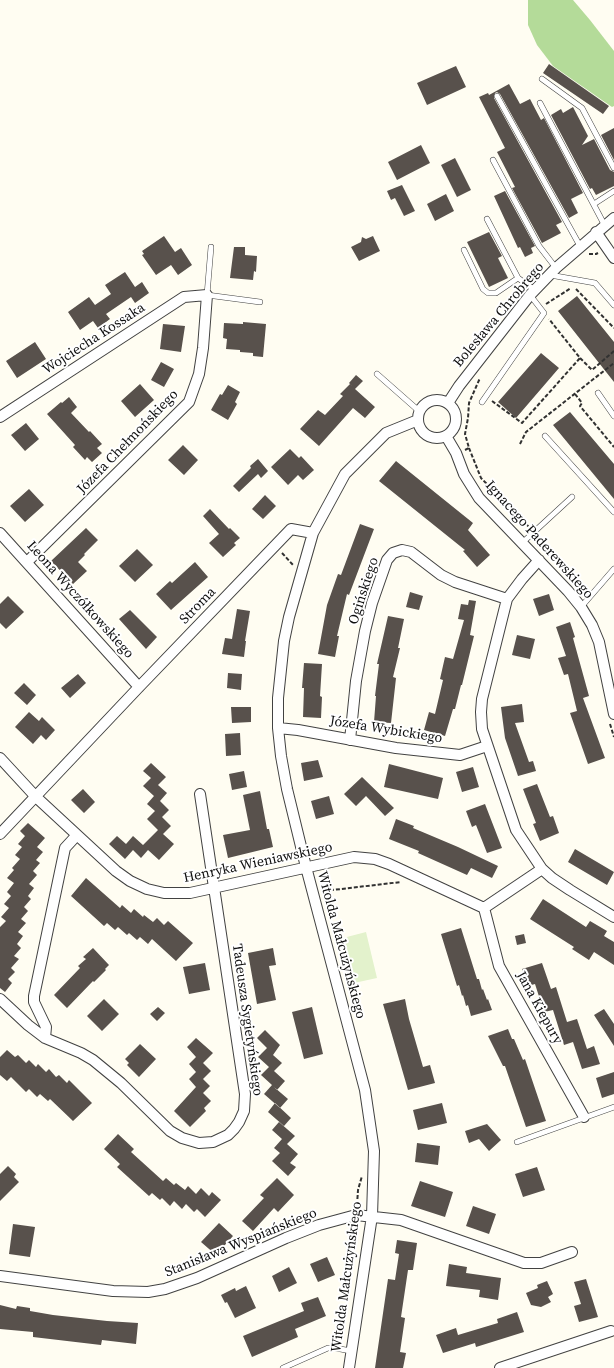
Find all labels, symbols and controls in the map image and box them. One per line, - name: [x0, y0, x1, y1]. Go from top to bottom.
- street label: Bolesława Chrobrego: [450, 259, 548, 371]
- street label: Wojciecha Kossaka: [40, 300, 148, 378]
- street label: Józefa Chełmońskiego: [74, 386, 182, 498]
- street label: Ignacego Paderewskiego: [481, 477, 597, 603]
- street label: Leona Wyczółkowskiego: [23, 538, 137, 662]
- street label: Ogińskiego: [345, 555, 383, 627]
- street label: Stroma: [176, 584, 220, 628]
- street label: Józefa Wybickiego: [328, 713, 444, 747]
- street label: Henryka Wieniawskiego: [182, 839, 334, 887]
- street label: Witolda Małcużyńskiego: [313, 869, 369, 1021]
- street label: Tadeusza Sygietyńskiego: [228, 943, 266, 1097]
- street label: Jana Kiepury: [512, 969, 566, 1047]
- street label: Witolda Małcużyńskiego: [328, 1200, 366, 1354]
- street label: Stanisława Wyspiańskiego: [163, 1205, 319, 1281]

